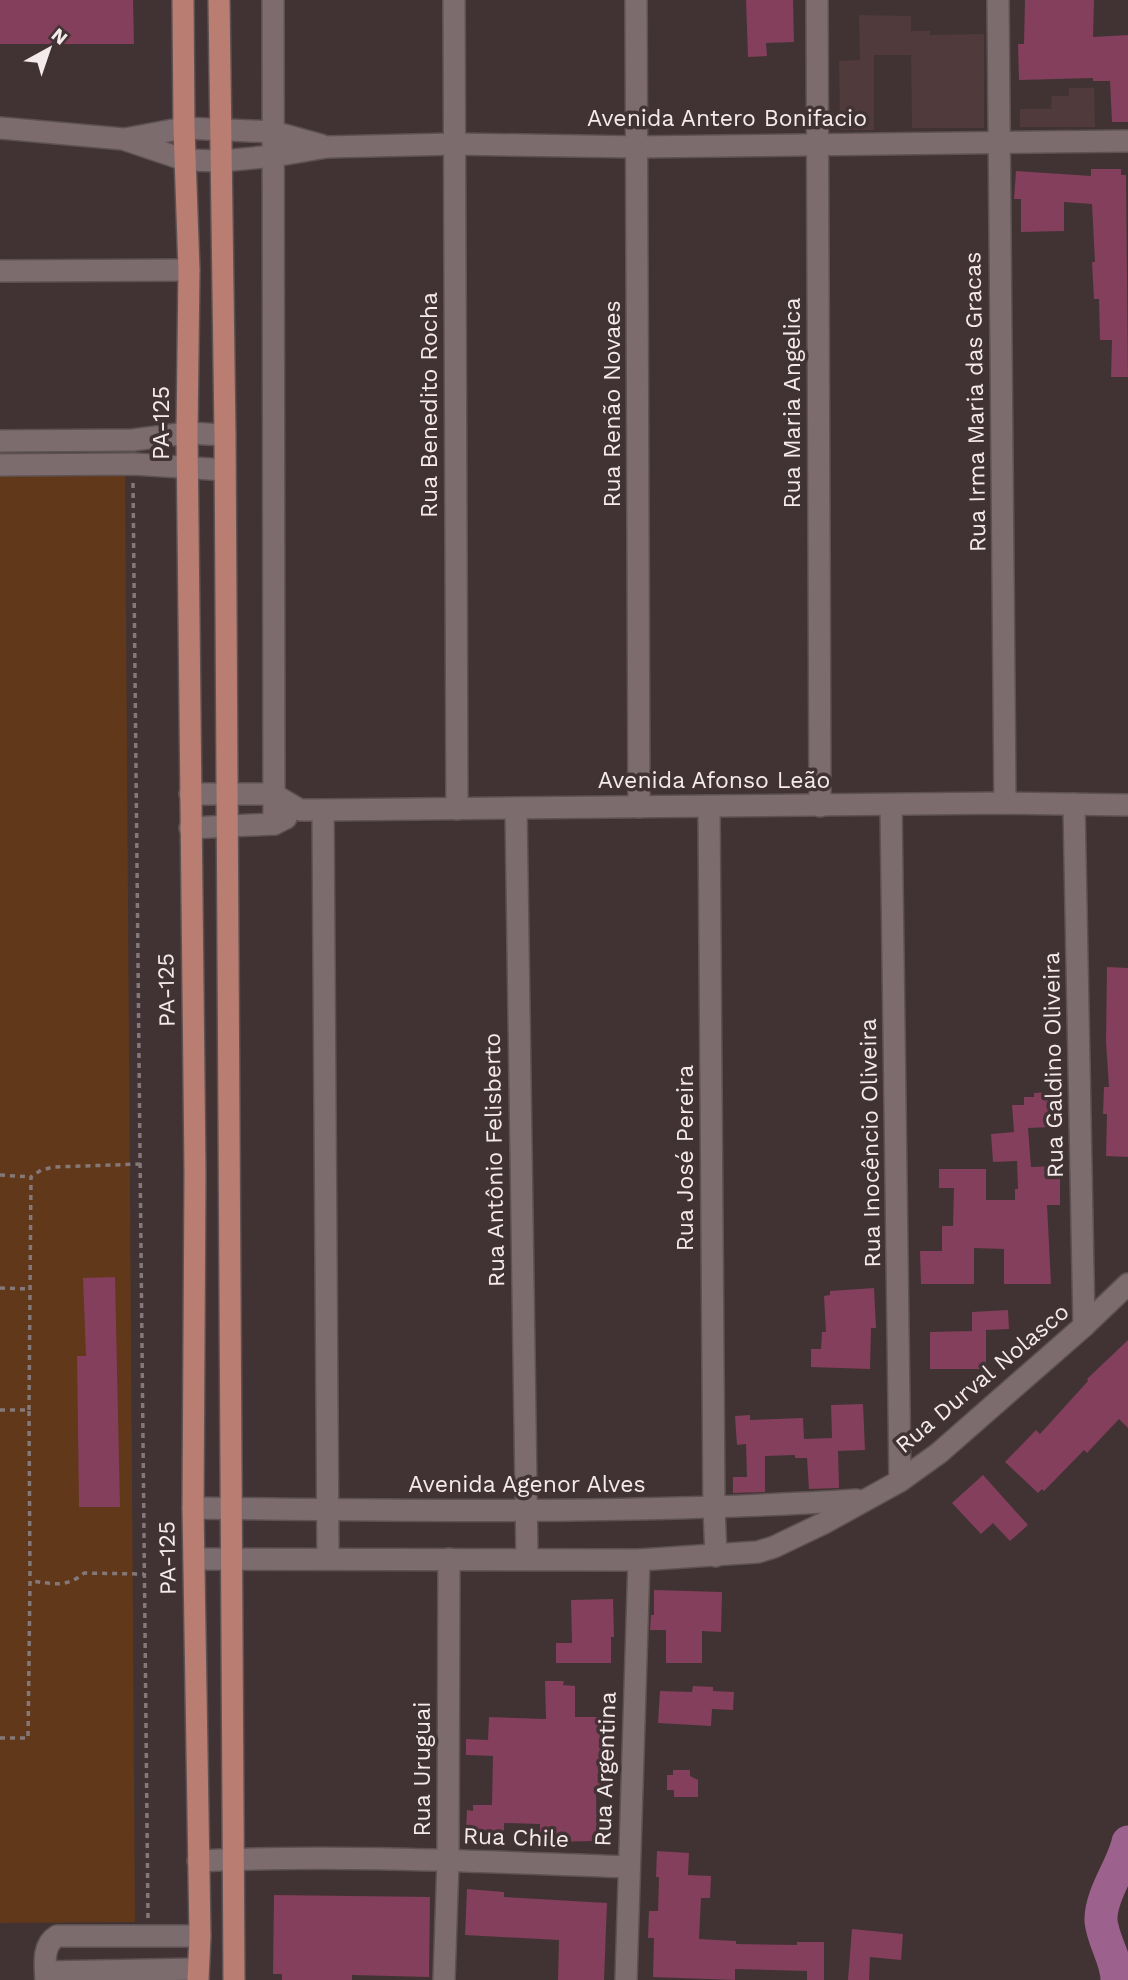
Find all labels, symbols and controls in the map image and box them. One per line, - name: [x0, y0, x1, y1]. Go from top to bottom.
- north arrow: [14, 14, 84, 84]
- text: N: [47, 23, 72, 50]
- street label: Avenida Antero Bonifacio: [587, 105, 867, 132]
- street label: Rua Irma Maria das Gracas: [959, 252, 992, 552]
- street label: Rua Benedito Rocha: [416, 292, 443, 518]
- street label: Rua Maria Angelica: [779, 298, 806, 508]
- street label: Rua Renão Novaes: [599, 300, 626, 508]
- street label: PA-125: [148, 386, 175, 460]
- street label: Avenida Afonso Leão: [598, 767, 830, 794]
- street label: Rua Galdino Oliveira: [1038, 952, 1069, 1178]
- street label: PA-125: [152, 953, 181, 1027]
- street label: Rua Inocêncio Oliveira: [855, 1018, 886, 1268]
- street label: Rua Antônio Felisberto: [479, 1033, 510, 1287]
- street label: Rua José Pereira: [672, 1065, 699, 1251]
- street label: Rua Durval Nolasco: [890, 1298, 1074, 1459]
- street label: Avenida Agenor Alves: [408, 1471, 646, 1498]
- street label: PA-125: [153, 1521, 182, 1595]
- street label: Rua Argentina: [589, 1691, 622, 1847]
- street label: Rua Uruguai: [409, 1702, 436, 1836]
- street label: Rua Chile: [463, 1822, 569, 1853]

